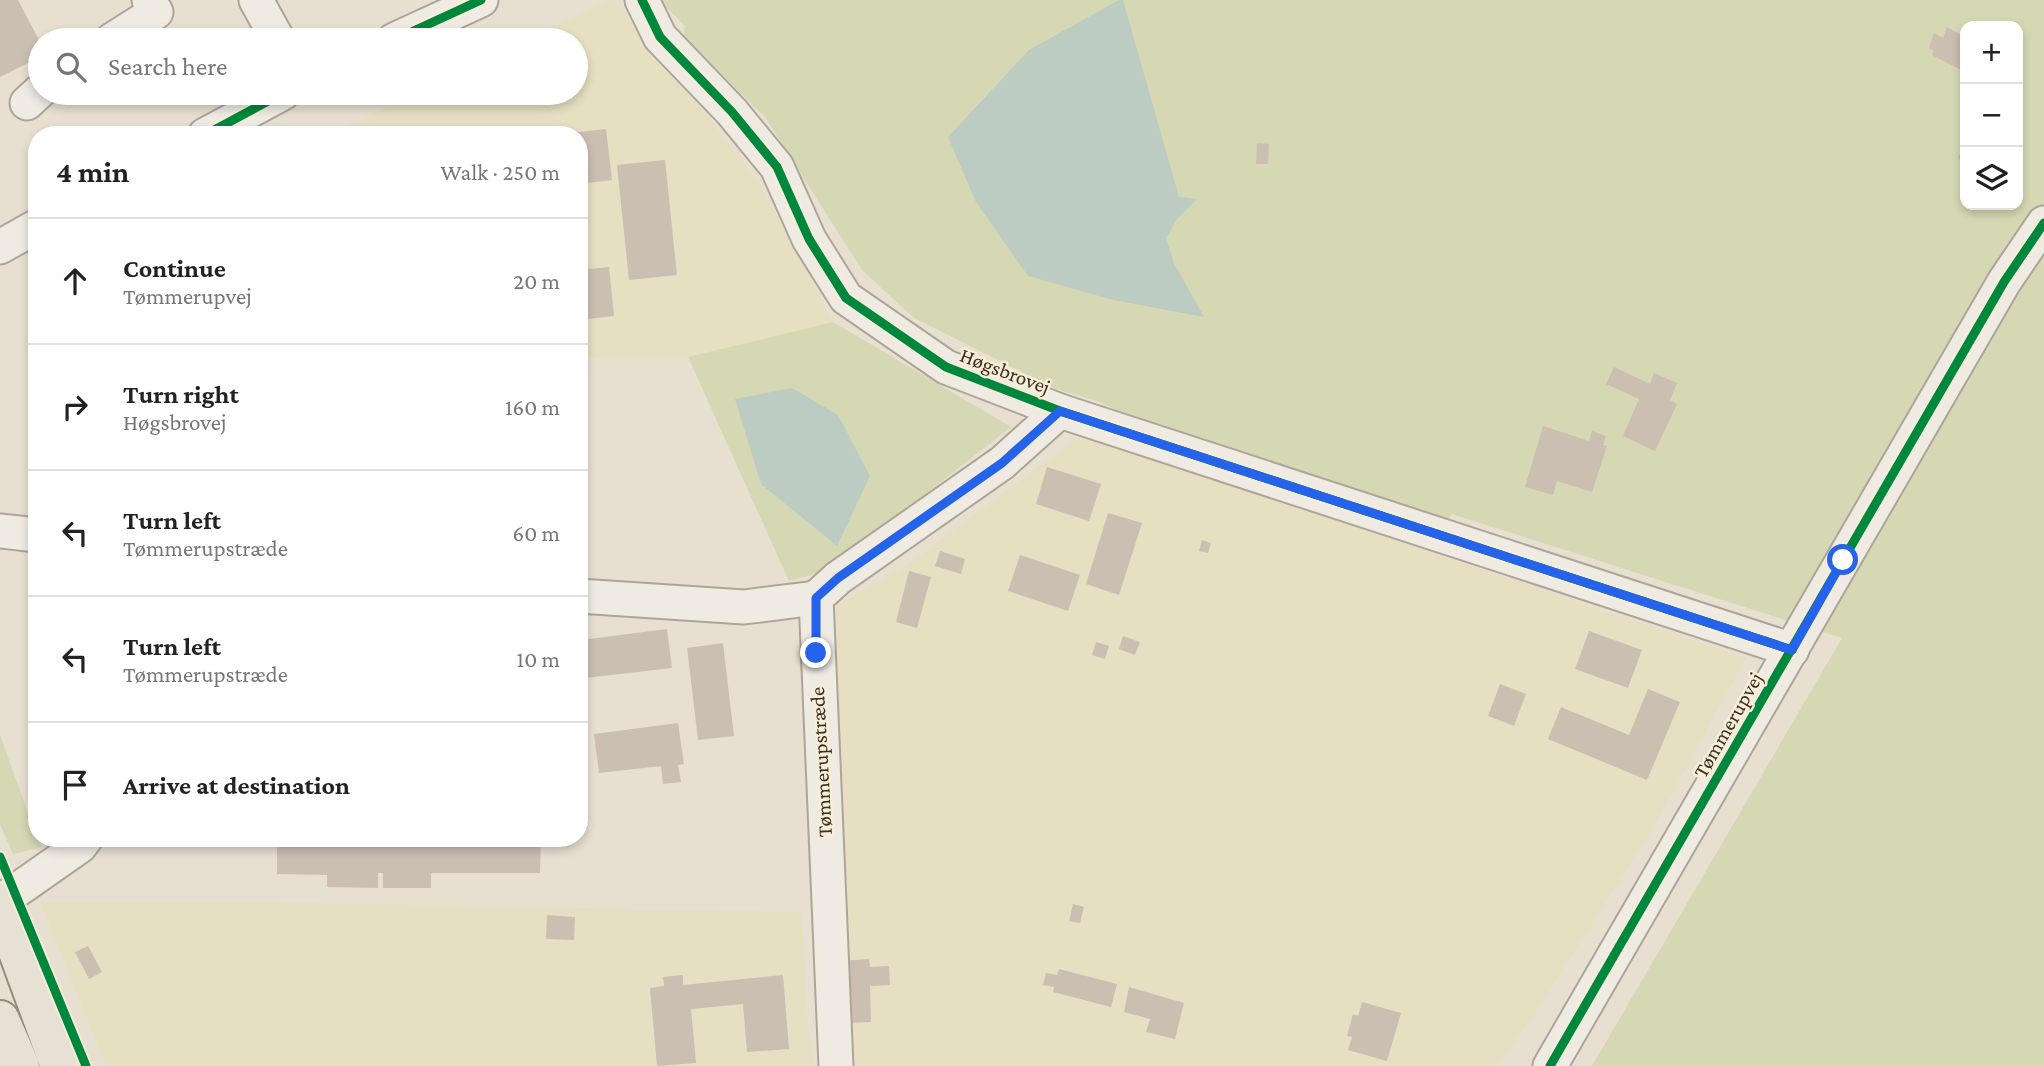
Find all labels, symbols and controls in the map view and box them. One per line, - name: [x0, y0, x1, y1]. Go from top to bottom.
- map controls: [1960, 21, 2023, 210]
- button: +: [1960, 21, 2023, 84]
- search box: [28, 28, 588, 105]
- icon: search: [52, 48, 90, 86]
- text: Search here: [108, 52, 227, 81]
- button: −: [1960, 84, 2023, 147]
- button: layers: [1960, 147, 2023, 210]
- text: 4 min: [56, 155, 129, 188]
- text: Walk · 250 m: [440, 159, 560, 185]
- text: Continue: [123, 254, 226, 283]
- icon: ahead: [56, 262, 94, 300]
- text: 20 m: [513, 268, 560, 294]
- text: Tømmerupvej: [123, 283, 252, 309]
- street label: Høgsbrovej: [957, 343, 1053, 399]
- text: Turn right: [123, 380, 239, 409]
- icon: right: [56, 388, 94, 426]
- text: 160 m: [505, 394, 560, 420]
- text: Høgsbrovej: [123, 409, 226, 435]
- text: Turn left: [123, 506, 221, 535]
- icon: left: [56, 514, 94, 552]
- text: 60 m: [513, 520, 560, 546]
- text: Tømmerupstræde: [123, 535, 288, 561]
- route start: [1827, 544, 1858, 575]
- text: Turn left: [123, 632, 221, 661]
- route end: [800, 637, 831, 668]
- icon: left: [56, 640, 94, 678]
- text: 10 m: [517, 646, 560, 672]
- text: Tømmerupstræde: [123, 661, 288, 687]
- street label: Tømmerupvej: [1688, 668, 1768, 782]
- street label: Tømmerupstræde: [805, 686, 837, 838]
- icon: arrive: [56, 766, 94, 804]
- text: Arrive at destination: [123, 771, 350, 800]

